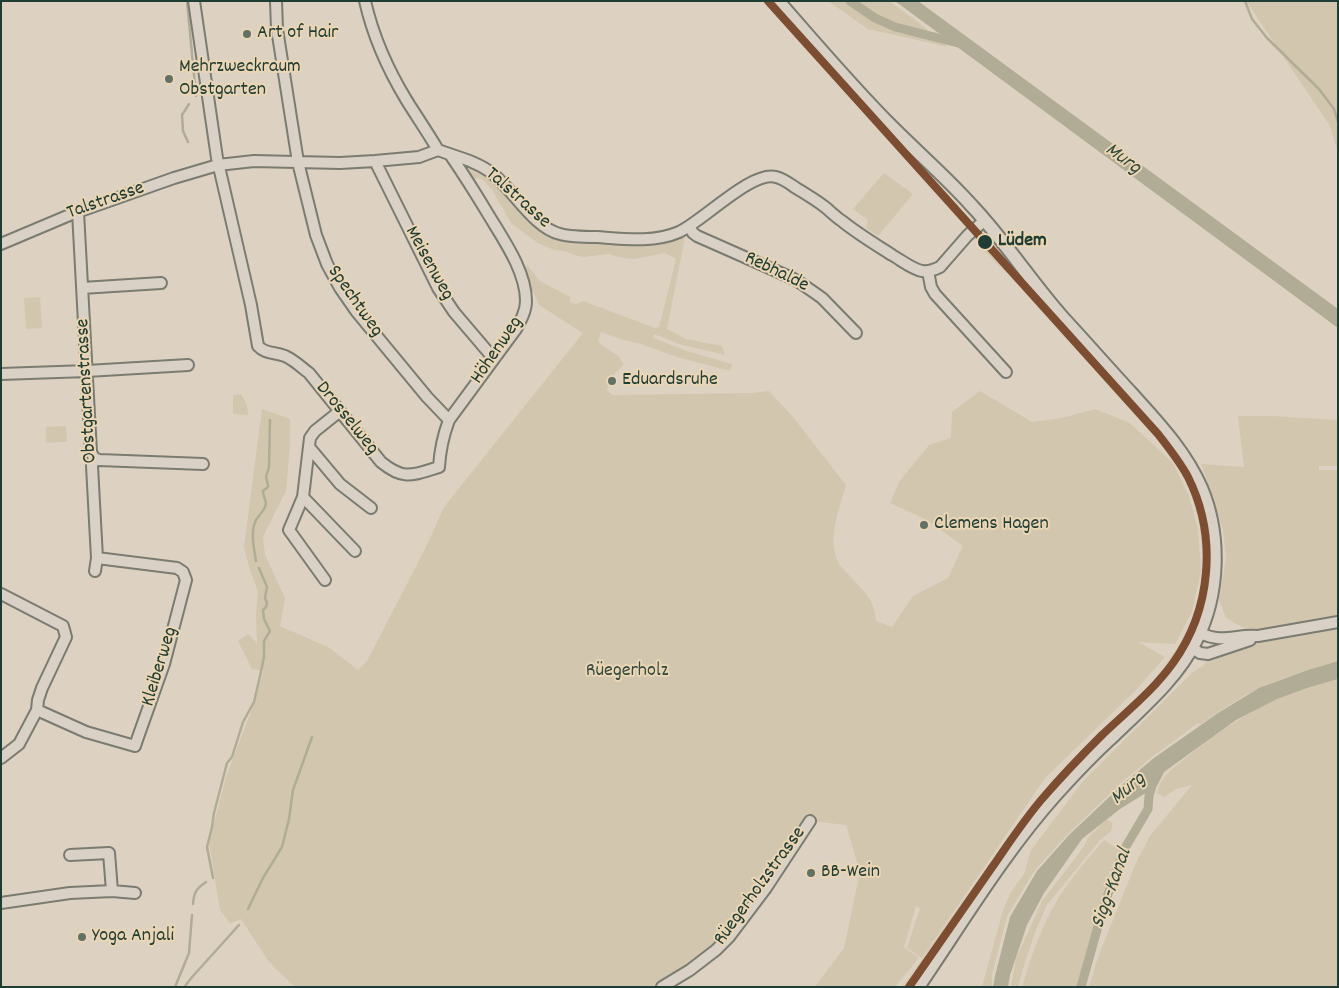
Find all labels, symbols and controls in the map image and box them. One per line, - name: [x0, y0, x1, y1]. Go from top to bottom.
- place label: Art of Hair: [257, 22, 339, 46]
- marker: Art of Hair: [241, 28, 253, 40]
- place label: Mehrzweckraum Obstgarten: [179, 56, 301, 103]
- marker: Mehrzweckraum Obstgarten: [163, 73, 175, 85]
- water label: Murg: [1099, 139, 1145, 181]
- street label: Talstrasse: [479, 163, 555, 235]
- street label: Talstrasse: [64, 178, 148, 226]
- street label: Meisenweg: [398, 223, 458, 305]
- place label: Lüdem: [998, 230, 1047, 254]
- marker: Lüdem: [976, 233, 994, 251]
- street label: Rebhalde: [740, 247, 812, 299]
- street label: Spechtweg: [321, 262, 387, 342]
- street label: Höhenweg: [467, 312, 529, 390]
- street label: Obstgartenstrasse: [72, 318, 104, 464]
- place label: Eduardsruhe: [622, 369, 718, 393]
- marker: Eduardsruhe: [606, 375, 618, 387]
- street label: Drosselweg: [309, 377, 383, 461]
- place label: Clemens Hagen: [934, 513, 1049, 537]
- marker: Clemens Hagen: [918, 519, 930, 531]
- street label: Kleiberweg: [138, 624, 184, 710]
- park label: Rüegerholz: [586, 660, 668, 684]
- water label: Murg: [1106, 768, 1152, 812]
- street label: Rüegerholzstrasse: [710, 823, 812, 951]
- water label: Sigg-Kanal: [1087, 846, 1139, 932]
- place label: BB-Wein: [821, 861, 880, 885]
- marker: BB-Wein: [805, 867, 817, 879]
- place label: Yoga Anjali: [92, 925, 174, 949]
- marker: Yoga Anjali: [76, 931, 88, 943]

